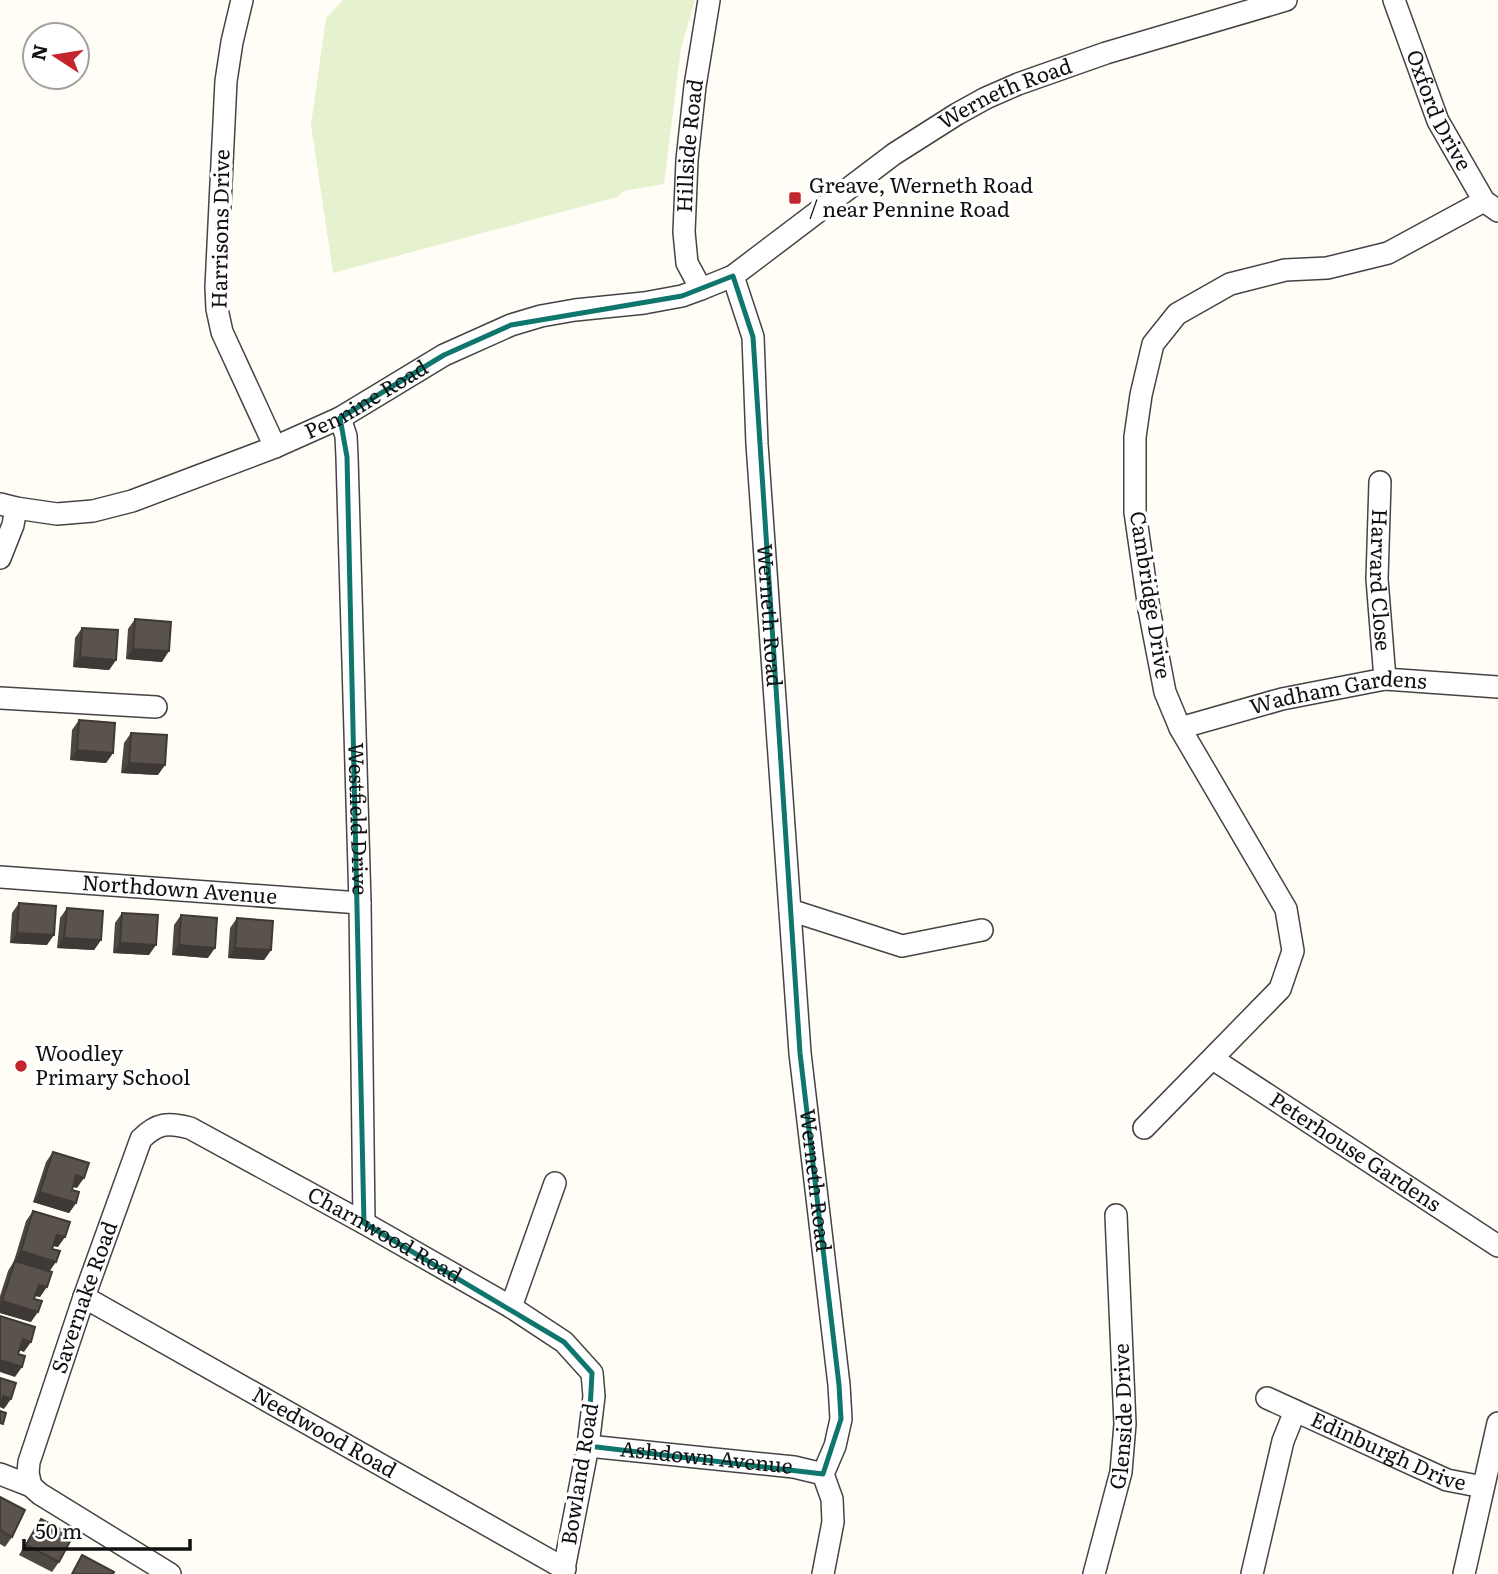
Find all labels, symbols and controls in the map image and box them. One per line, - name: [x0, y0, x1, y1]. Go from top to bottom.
- north arrow: [21, 21, 91, 91]
- text: N: [23, 41, 54, 63]
- street label: Oxford Drive: [1400, 45, 1481, 175]
- street label: Werneth Road: [931, 48, 1075, 135]
- street label: Hillside Road: [667, 76, 709, 213]
- street label: Harrisons Drive: [202, 149, 235, 309]
- place label: Greave, Werneth Road / near Pennine Road: [809, 168, 1033, 223]
- marker: Greave, Werneth Road / near Pennine Road: [787, 190, 803, 206]
- street label: Pennine Road: [299, 350, 433, 445]
- street label: Harvard Close: [1364, 508, 1401, 652]
- street label: Cambridge Drive: [1124, 509, 1181, 681]
- street label: Werneth Road: [751, 542, 792, 688]
- street label: Wadham Gardens: [1246, 661, 1428, 720]
- street label: Westfield Drive: [342, 742, 378, 896]
- street label: Northdown Avenue: [81, 865, 278, 910]
- place label: Woodley Primary School: [35, 1036, 190, 1091]
- marker: Woodley Primary School: [13, 1058, 29, 1074]
- street label: Peterhouse Gardens: [1265, 1083, 1448, 1218]
- street label: Werneth Road: [794, 1107, 841, 1253]
- street label: Charnwood Road: [303, 1177, 469, 1289]
- street label: Savernake Road: [42, 1216, 123, 1377]
- street label: Glenside Drive: [1099, 1343, 1138, 1492]
- street label: Needwood Road: [248, 1377, 403, 1484]
- street label: Bowland Road: [551, 1400, 604, 1547]
- street label: Edinburgh Drive: [1307, 1402, 1469, 1496]
- street label: Ashdown Avenue: [619, 1431, 795, 1480]
- scale bar: [24, 1508, 191, 1552]
- text: 50 m: [35, 1514, 82, 1545]

